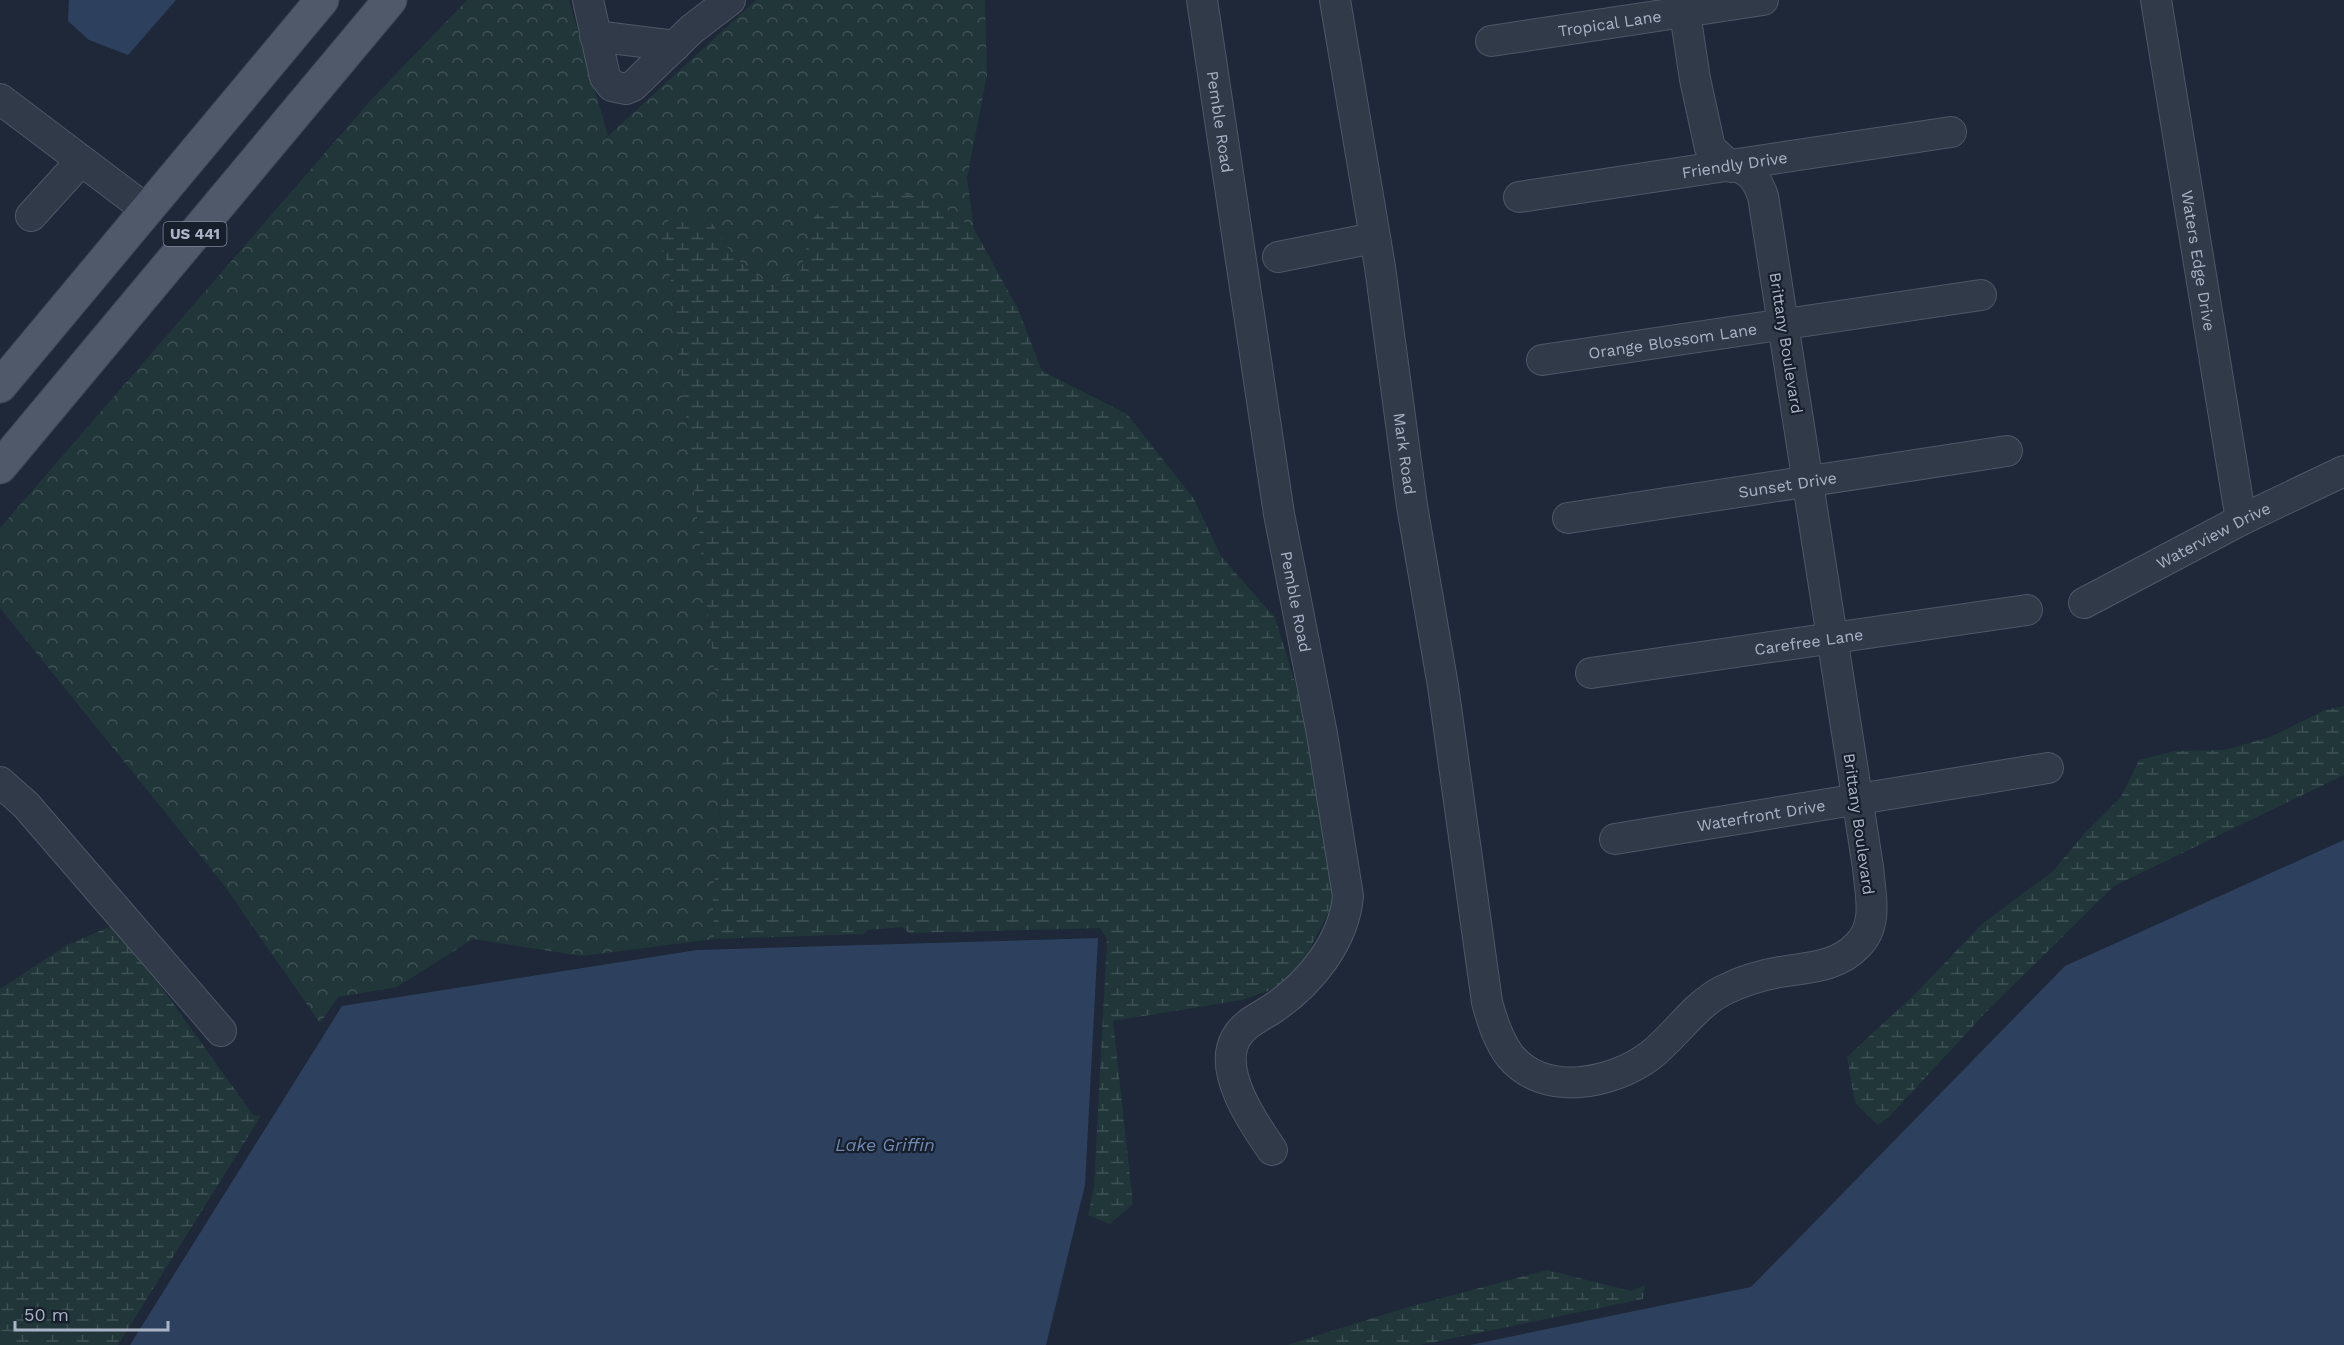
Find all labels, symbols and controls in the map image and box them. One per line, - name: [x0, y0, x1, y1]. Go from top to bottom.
- street label: Tropical Lane: [1557, 6, 1663, 40]
- street label: Pemble Road: [1203, 69, 1237, 174]
- street label: Friendly Drive: [1680, 147, 1789, 182]
- street label: Waters Edge Drive: [2178, 189, 2219, 332]
- road number: US 441: [164, 222, 226, 246]
- street label: Brittany Boulevard: [1765, 271, 1807, 415]
- street label: Orange Blossom Lane: [1587, 319, 1758, 363]
- street label: Mark Road: [1390, 411, 1420, 496]
- street label: Sunset Drive: [1737, 468, 1838, 501]
- street label: Waterview Drive: [2153, 498, 2273, 573]
- street label: Pemble Road: [1277, 549, 1315, 654]
- street label: Carefree Lane: [1753, 624, 1864, 659]
- street label: Brittany Boulevard: [1840, 752, 1878, 896]
- street label: Waterfront Drive: [1695, 795, 1827, 835]
- water label: Lake Griffin: [835, 1134, 935, 1155]
- scale bar: [15, 1294, 168, 1332]
- text: 50 m: [24, 1304, 69, 1325]

